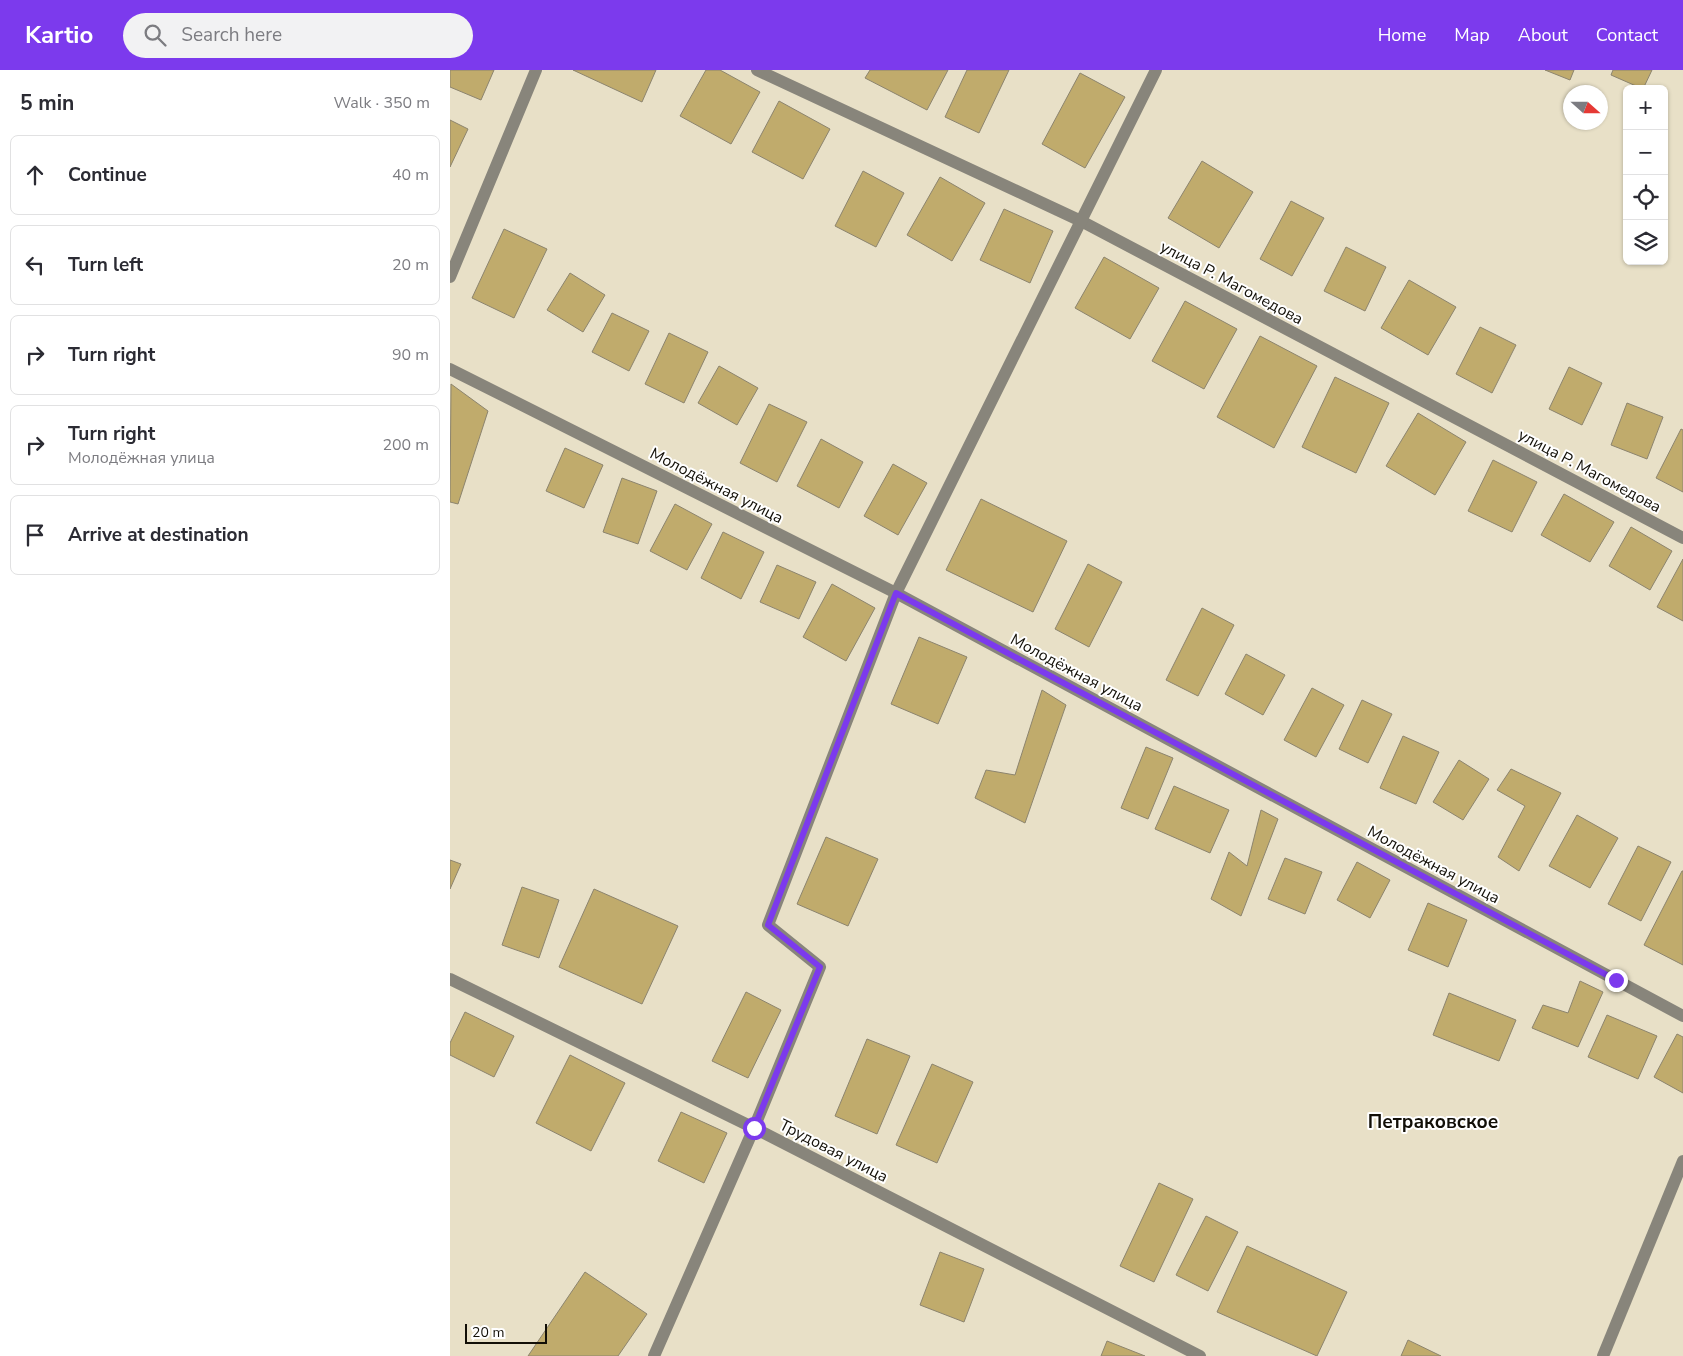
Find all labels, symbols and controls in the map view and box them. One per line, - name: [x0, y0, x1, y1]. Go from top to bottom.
- search box: [123, 13, 473, 58]
- text: Kartio: [25, 19, 93, 51]
- icon: search: [141, 21, 169, 49]
- text: Search here: [181, 22, 282, 48]
- text: Home: [1378, 23, 1426, 47]
- text: Map: [1454, 23, 1490, 47]
- text: About: [1518, 23, 1568, 47]
- text: Contact: [1596, 23, 1658, 47]
- north arrow: [1563, 85, 1608, 130]
- map controls: [1623, 85, 1668, 265]
- button: +: [1623, 85, 1668, 130]
- text: 5 min: [20, 89, 74, 117]
- text: Walk · 350 m: [334, 92, 430, 114]
- button: −: [1623, 130, 1668, 175]
- icon: ahead: [21, 161, 49, 189]
- text: Continue: [68, 162, 147, 188]
- text: 40 m: [392, 164, 429, 186]
- button: locate: [1623, 175, 1668, 220]
- button: layers: [1623, 220, 1668, 265]
- street label: улица Р. Магомедова: [1156, 236, 1307, 330]
- icon: left: [21, 251, 49, 279]
- text: Turn left: [68, 252, 143, 278]
- text: 20 m: [392, 254, 429, 276]
- icon: right: [21, 341, 49, 369]
- text: Turn right: [68, 342, 155, 368]
- text: 90 m: [392, 344, 429, 366]
- text: Turn right: [68, 421, 155, 447]
- street label: улица Р. Магомедова: [1514, 424, 1665, 518]
- icon: right: [21, 431, 49, 459]
- text: 200 m: [382, 434, 429, 456]
- street label: Молодёжная улица: [646, 443, 787, 529]
- text: Молодёжная улица: [68, 447, 215, 469]
- icon: arrive: [21, 521, 49, 549]
- text: Arrive at destination: [68, 522, 249, 548]
- street label: Молодёжная улица: [1007, 629, 1147, 717]
- street label: Молодёжная улица: [1364, 821, 1504, 909]
- route end: [1605, 969, 1628, 992]
- district label: Петраковское: [1368, 1109, 1498, 1135]
- street label: Трудовая улица: [775, 1114, 892, 1188]
- route start: [743, 1117, 766, 1140]
- scale bar: [465, 1321, 548, 1344]
- text: 20 m: [472, 1323, 504, 1342]

